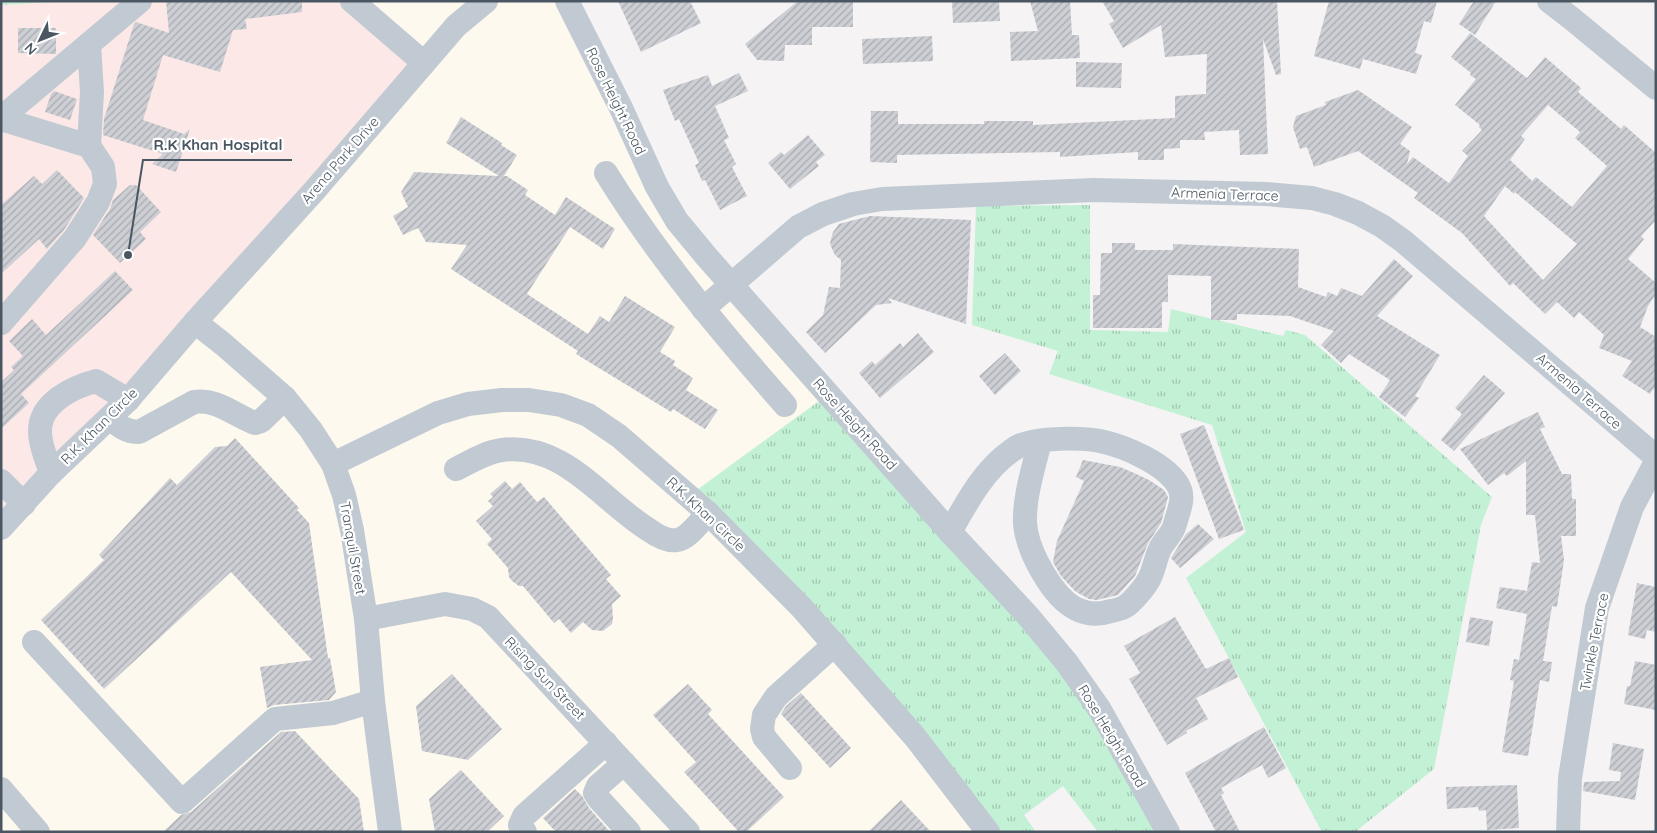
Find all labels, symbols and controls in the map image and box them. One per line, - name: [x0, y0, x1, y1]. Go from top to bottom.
- north arrow: [15, 15, 65, 65]
- text: N: [20, 39, 41, 59]
- street label: Rose Height Road: [582, 44, 650, 158]
- street label: Arena Park Drive: [297, 113, 383, 207]
- callout: R.K Khan Hospital: [143, 130, 292, 160]
- text: R.K Khan Hospital: [153, 135, 283, 154]
- street label: Armenia Terrace: [1171, 183, 1279, 205]
- street label: Armenia Terrace: [1533, 349, 1626, 433]
- street label: Rose Height Road: [809, 374, 901, 474]
- street label: R.K. Khan Circle: [57, 384, 141, 468]
- street label: R.K. Khan Circle: [663, 473, 749, 555]
- street label: Tranquil Street: [336, 500, 370, 596]
- street label: Twinkle Terrace: [1576, 591, 1612, 693]
- street label: Rising Sun Street: [501, 633, 589, 723]
- street label: Rose Height Road: [1074, 681, 1150, 791]

